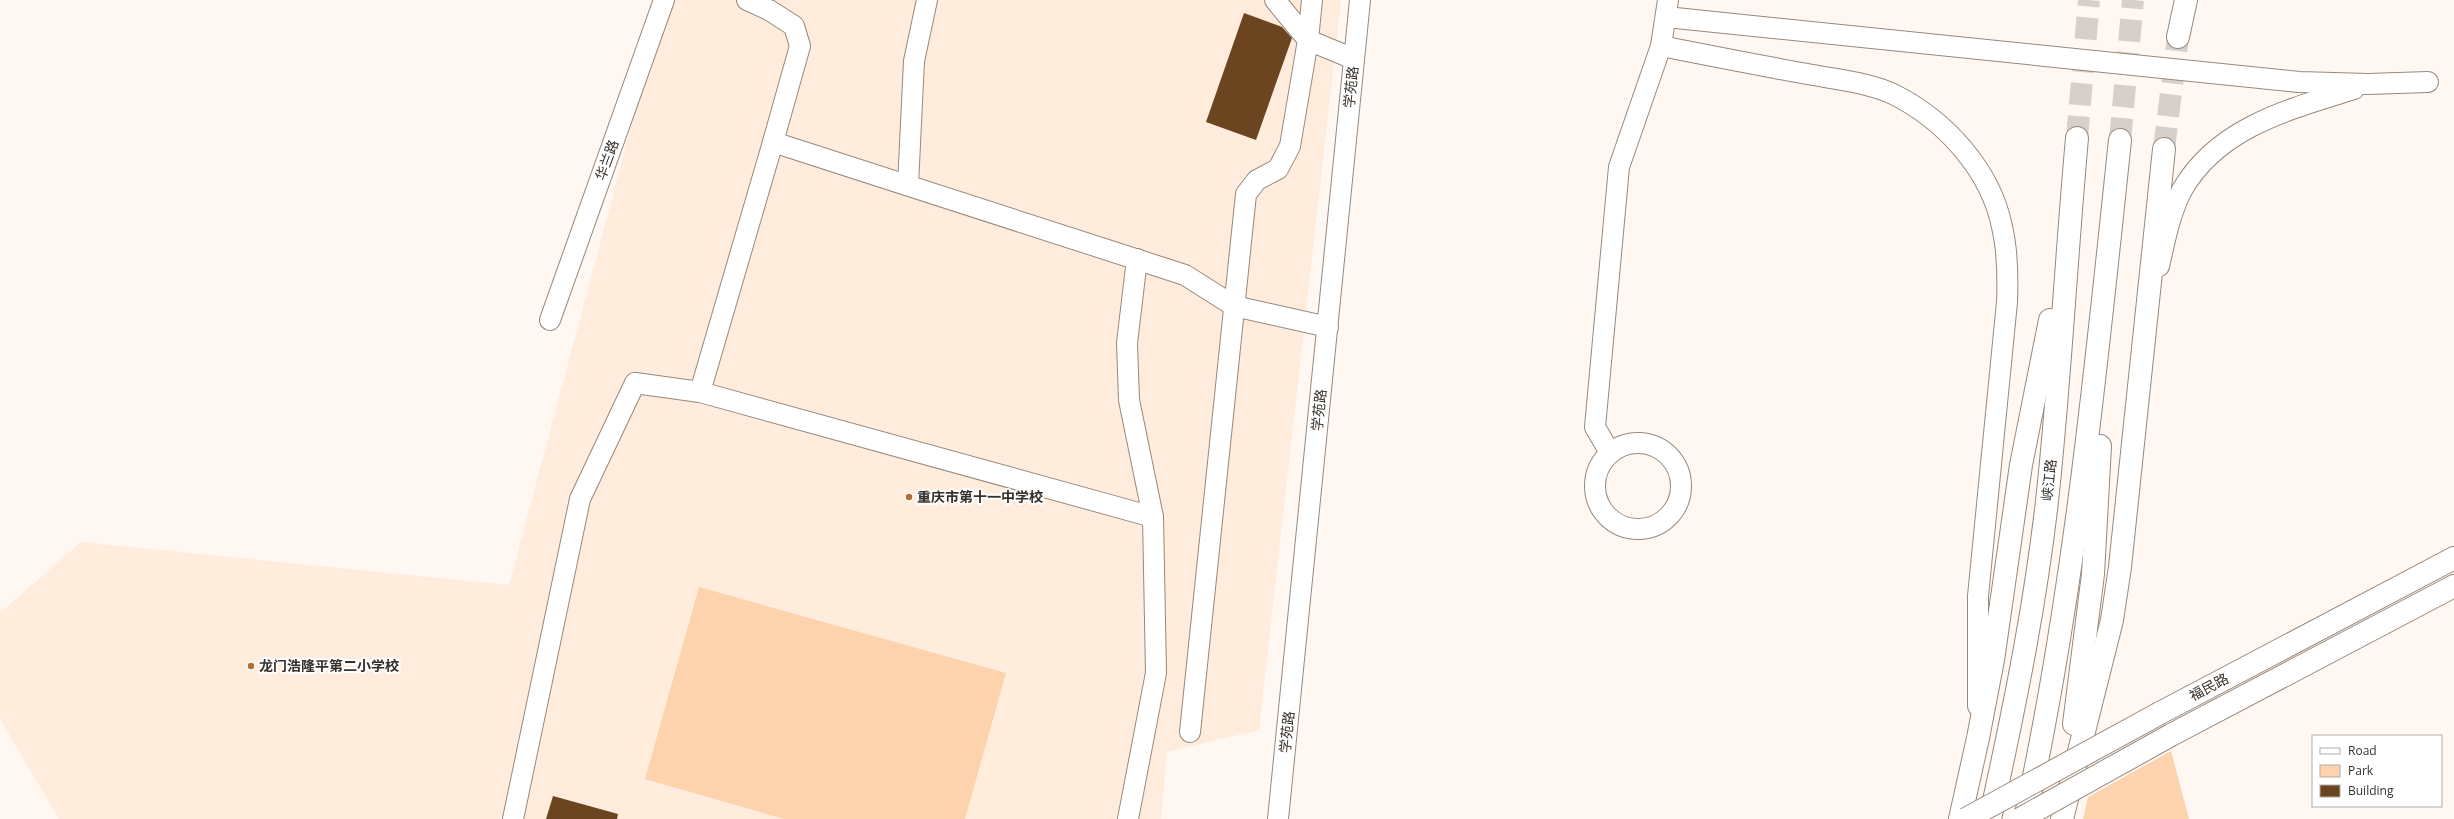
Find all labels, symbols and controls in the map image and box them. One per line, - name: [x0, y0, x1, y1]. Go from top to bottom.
- street label: 学苑路: [1339, 65, 1362, 109]
- street label: 华兰路: [590, 137, 623, 183]
- street label: 学苑路: [1307, 388, 1330, 432]
- street label: 峡江路: [2037, 458, 2060, 502]
- place label: 重庆市第十一中学校: [917, 487, 1043, 506]
- marker: 重庆市第十一中学校: [904, 492, 914, 502]
- place label: 龙门浩隆平第二小学校: [259, 656, 399, 675]
- marker: 龙门浩隆平第二小学校: [246, 661, 256, 671]
- street label: 福民路: [2186, 668, 2232, 705]
- street label: 学苑路: [1275, 710, 1298, 754]
- legend: [2312, 735, 2442, 807]
- text: Road: [2348, 742, 2377, 759]
- text: Park: [2348, 762, 2374, 779]
- text: Building: [2348, 782, 2394, 799]

